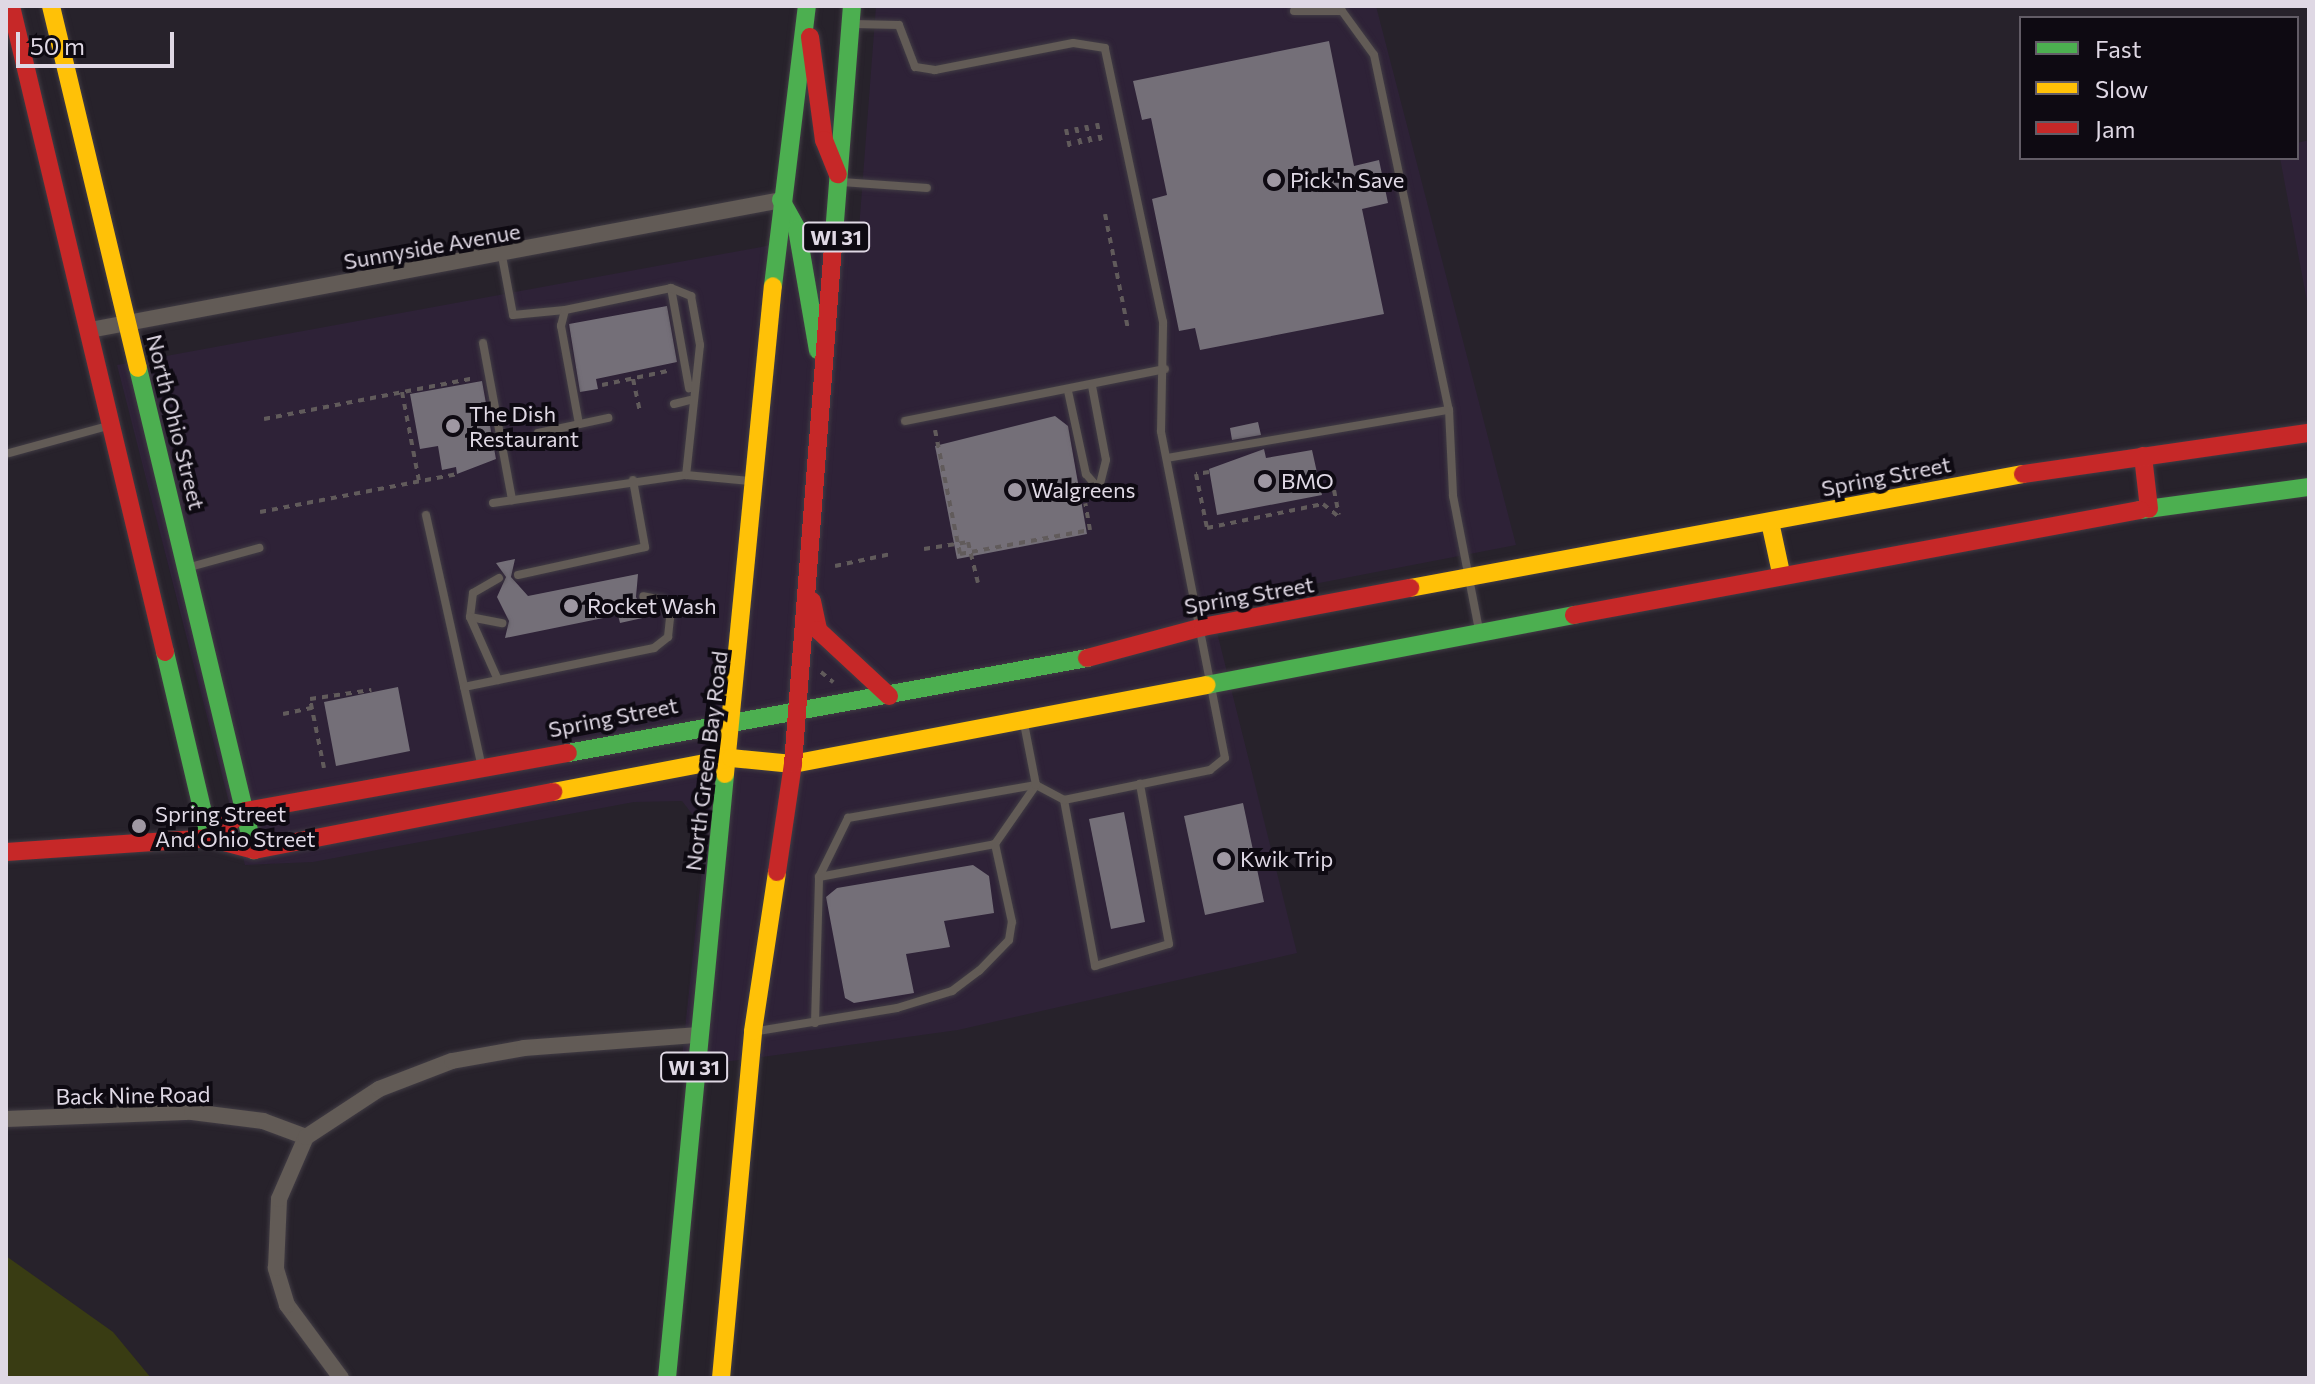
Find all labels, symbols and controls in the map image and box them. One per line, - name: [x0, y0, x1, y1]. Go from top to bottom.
- scale bar: [20, 16, 178, 66]
- legend: [2019, 16, 2299, 160]
- text: 50 m: [30, 31, 85, 60]
- text: Fast: [2095, 34, 2142, 63]
- text: Slow: [2095, 74, 2148, 103]
- text: Jam: [2095, 114, 2135, 143]
- place label: Pick 'n Save: [1290, 167, 1404, 193]
- marker: Pick 'n Save: [1265, 171, 1283, 189]
- street label: Sunnyside Avenue: [342, 217, 522, 275]
- road number: WI 31: [802, 221, 870, 253]
- street label: North Ohio Street: [141, 331, 211, 513]
- place label: The Dish Restaurant: [469, 400, 579, 452]
- marker: The Dish Restaurant: [444, 417, 462, 435]
- street label: Spring Street: [1819, 451, 1953, 501]
- place label: BMO: [1281, 468, 1334, 494]
- marker: BMO: [1256, 472, 1274, 490]
- place label: Walgreens: [1031, 477, 1136, 503]
- marker: Walgreens: [1006, 481, 1024, 499]
- street label: Spring Street: [1182, 571, 1316, 619]
- place label: Rocket Wash: [587, 593, 717, 619]
- marker: Rocket Wash: [562, 597, 580, 615]
- street label: North Green Bay Road: [679, 650, 733, 872]
- street label: Spring Street: [546, 692, 680, 742]
- place label: Spring Street And Ohio Street: [155, 800, 315, 852]
- marker: Spring Street And Ohio Street: [130, 817, 148, 835]
- place label: Kwik Trip: [1240, 846, 1333, 872]
- marker: Kwik Trip: [1215, 850, 1233, 868]
- road number: WI 31: [660, 1051, 728, 1083]
- street label: Back Nine Road: [55, 1080, 211, 1110]

